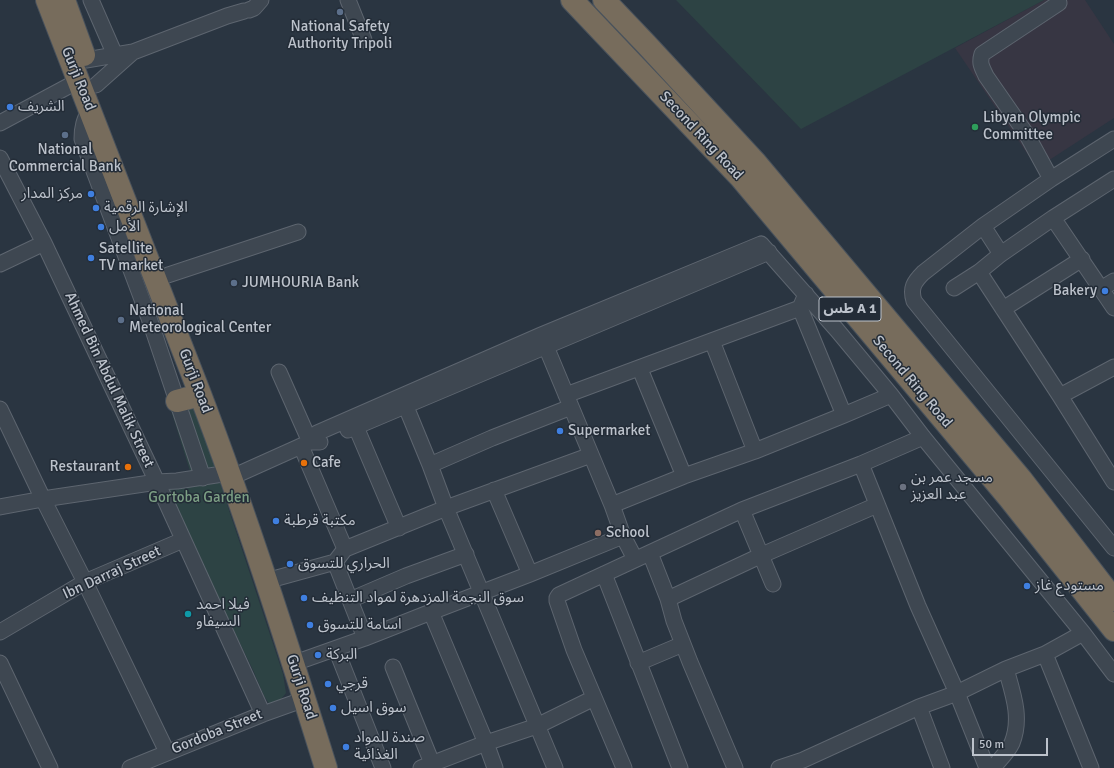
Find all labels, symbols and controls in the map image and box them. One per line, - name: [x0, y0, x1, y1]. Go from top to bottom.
- marker: National Safety Authority Tripoli: [335, 7, 345, 17]
- place label: National Safety Authority Tripoli: [288, 18, 392, 53]
- street label: Gurji Road: [57, 44, 99, 114]
- street label: Second Ring Road: [655, 88, 747, 184]
- place label: الشريف: [18, 98, 65, 116]
- marker: الشريف: [5, 102, 15, 112]
- place label: Libyan Olympic Committee: [983, 109, 1081, 144]
- marker: Libyan Olympic Committee: [970, 122, 980, 132]
- marker: National Commercial Bank: [60, 130, 70, 140]
- place label: National Commercial Bank: [9, 141, 121, 176]
- place label: مركز المدار: [21, 185, 83, 203]
- marker: مركز المدار: [86, 189, 96, 199]
- place label: الإشارة الرقمية: [104, 199, 188, 217]
- marker: الإشارة الرقمية: [91, 203, 101, 213]
- place label: الأمل: [109, 218, 140, 236]
- marker: الأمل: [96, 222, 106, 232]
- place label: Satellite TV market: [99, 240, 163, 275]
- marker: Satellite TV market: [86, 253, 96, 263]
- place label: JUMHOURIA Bank: [242, 274, 359, 292]
- marker: JUMHOURIA Bank: [229, 278, 239, 288]
- place label: Bakery: [1053, 282, 1097, 300]
- marker: Bakery: [1100, 286, 1110, 296]
- street label: Ahmed Bin Abdul Malik Street: [60, 289, 158, 471]
- road number: طس A 1: [819, 297, 881, 321]
- place label: National Meteorological Center: [129, 302, 271, 337]
- marker: National Meteorological Center: [116, 315, 126, 325]
- street label: Second Ring Road: [868, 332, 956, 432]
- street label: Gurji Road: [175, 346, 215, 416]
- place label: Supermarket: [568, 422, 651, 440]
- marker: Supermarket: [555, 426, 565, 436]
- place label: Cafe: [312, 454, 341, 472]
- place label: Restaurant: [50, 458, 120, 476]
- marker: Cafe: [299, 458, 309, 468]
- marker: Restaurant: [123, 462, 133, 472]
- place label: مسجد عمر بن عبد العزيز: [911, 469, 993, 504]
- marker: مسجد عمر بن عبد العزيز: [898, 482, 908, 492]
- park label: Gortoba Garden: [148, 489, 250, 507]
- place label: مكتبة قرطبة: [284, 512, 356, 530]
- marker: مكتبة قرطبة: [271, 516, 281, 526]
- place label: School: [606, 524, 650, 542]
- marker: School: [593, 528, 603, 538]
- street label: Ibn Darraj Street: [60, 542, 164, 604]
- place label: الحراري للتسوق: [298, 555, 390, 573]
- marker: الحراري للتسوق: [285, 559, 295, 569]
- place label: مستودع غاز: [1035, 577, 1104, 595]
- marker: مستودع غاز: [1022, 581, 1032, 591]
- place label: سوق النجمة المزدهرة لمواد التنظيف: [312, 589, 524, 607]
- marker: سوق النجمة المزدهرة لمواد التنظيف: [299, 593, 309, 603]
- place label: فيلا احمد السيفاو: [196, 596, 250, 631]
- marker: فيلا احمد السيفاو: [183, 609, 193, 619]
- place label: اسامة للتسوق: [318, 616, 402, 634]
- marker: اسامة للتسوق: [305, 620, 315, 630]
- place label: البركة: [326, 646, 357, 664]
- marker: البركة: [313, 650, 323, 660]
- street label: Gurji Road: [282, 652, 320, 722]
- place label: قرجي: [336, 675, 368, 693]
- marker: قرجي: [323, 679, 333, 689]
- place label: سوق اسيل: [341, 699, 407, 717]
- marker: سوق اسيل: [328, 703, 338, 713]
- street label: Gordoba Street: [169, 706, 265, 758]
- place label: صندة للمواد الغذائية: [354, 729, 425, 764]
- scale bar: [974, 730, 1050, 756]
- text: 50 m: [979, 737, 1004, 752]
- marker: صندة للمواد الغذائية: [341, 742, 351, 752]

